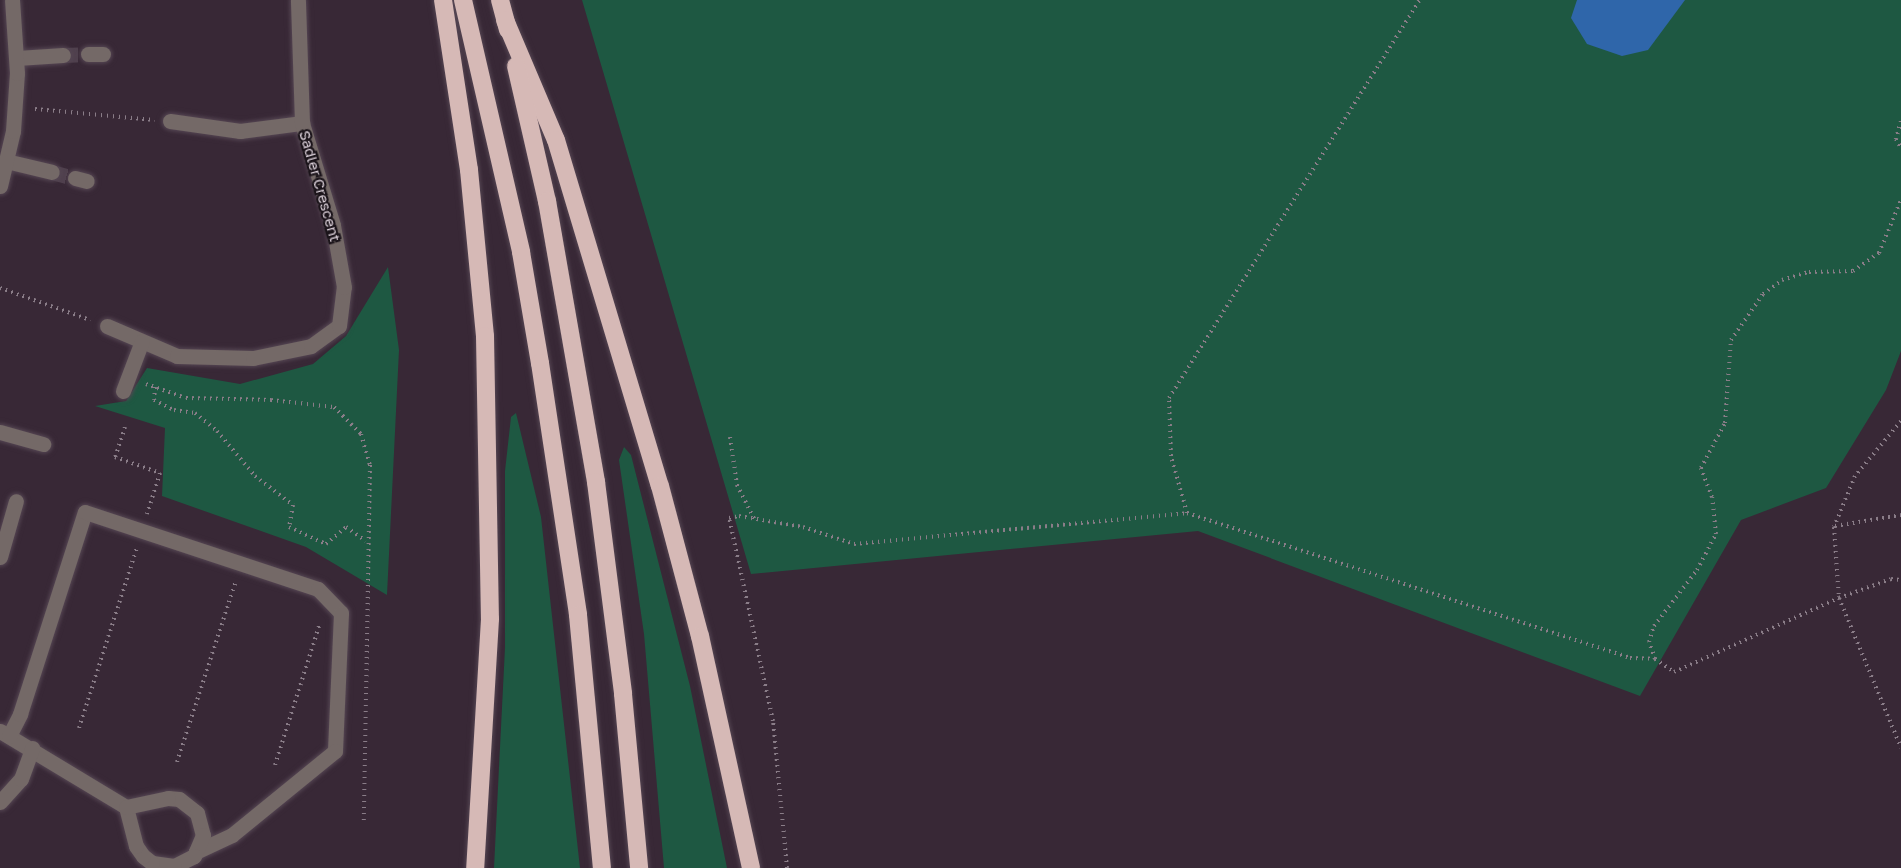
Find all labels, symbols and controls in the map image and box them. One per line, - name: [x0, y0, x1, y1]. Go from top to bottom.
- street label: Sadler Crescent: [296, 128, 344, 244]

